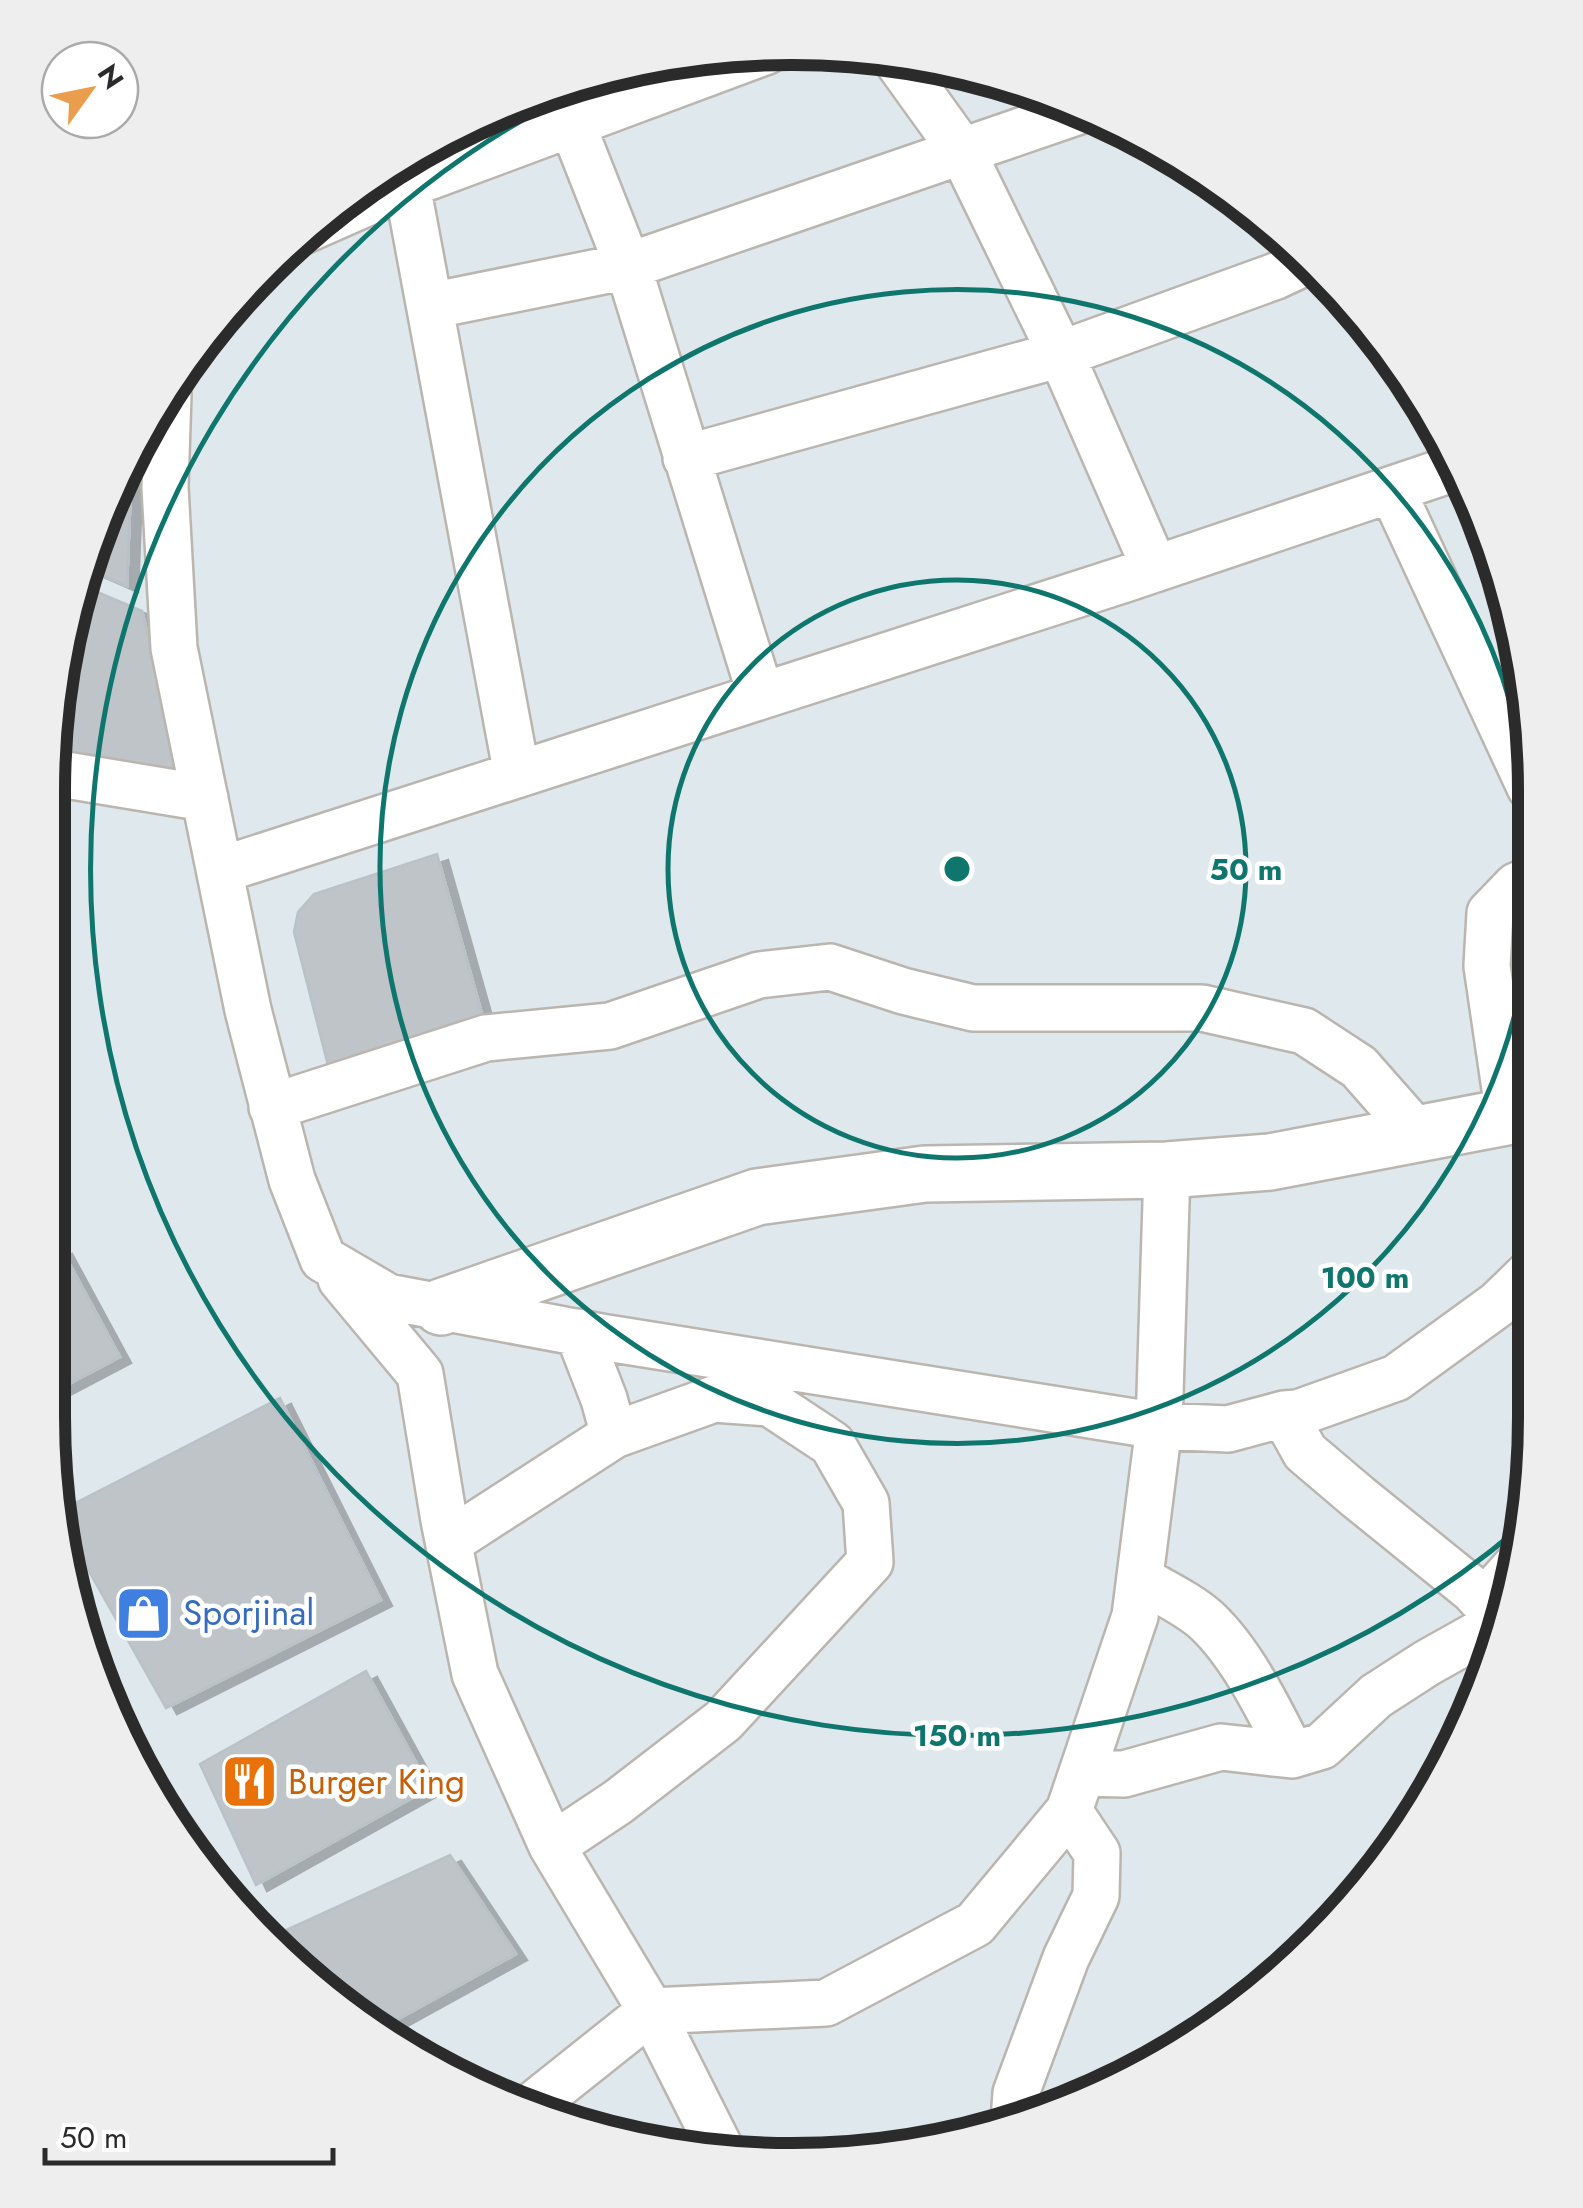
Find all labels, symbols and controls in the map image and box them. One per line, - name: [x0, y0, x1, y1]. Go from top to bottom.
- north arrow: [40, 40, 140, 140]
- text: N: [87, 56, 134, 97]
- text: 50 m: [1210, 848, 1282, 891]
- centre of rings: [939, 851, 975, 887]
- text: 100 m: [1321, 1256, 1409, 1299]
- shop icon: Sporjinal: [114, 1583, 174, 1643]
- place label: Sporjinal: [183, 1588, 314, 1638]
- text: 150 m: [913, 1714, 1001, 1757]
- restaurant icon: Burger King: [219, 1752, 279, 1812]
- place label: Burger King: [288, 1757, 465, 1807]
- scale bar: [45, 2103, 332, 2165]
- text: 50 m: [60, 2116, 127, 2159]

